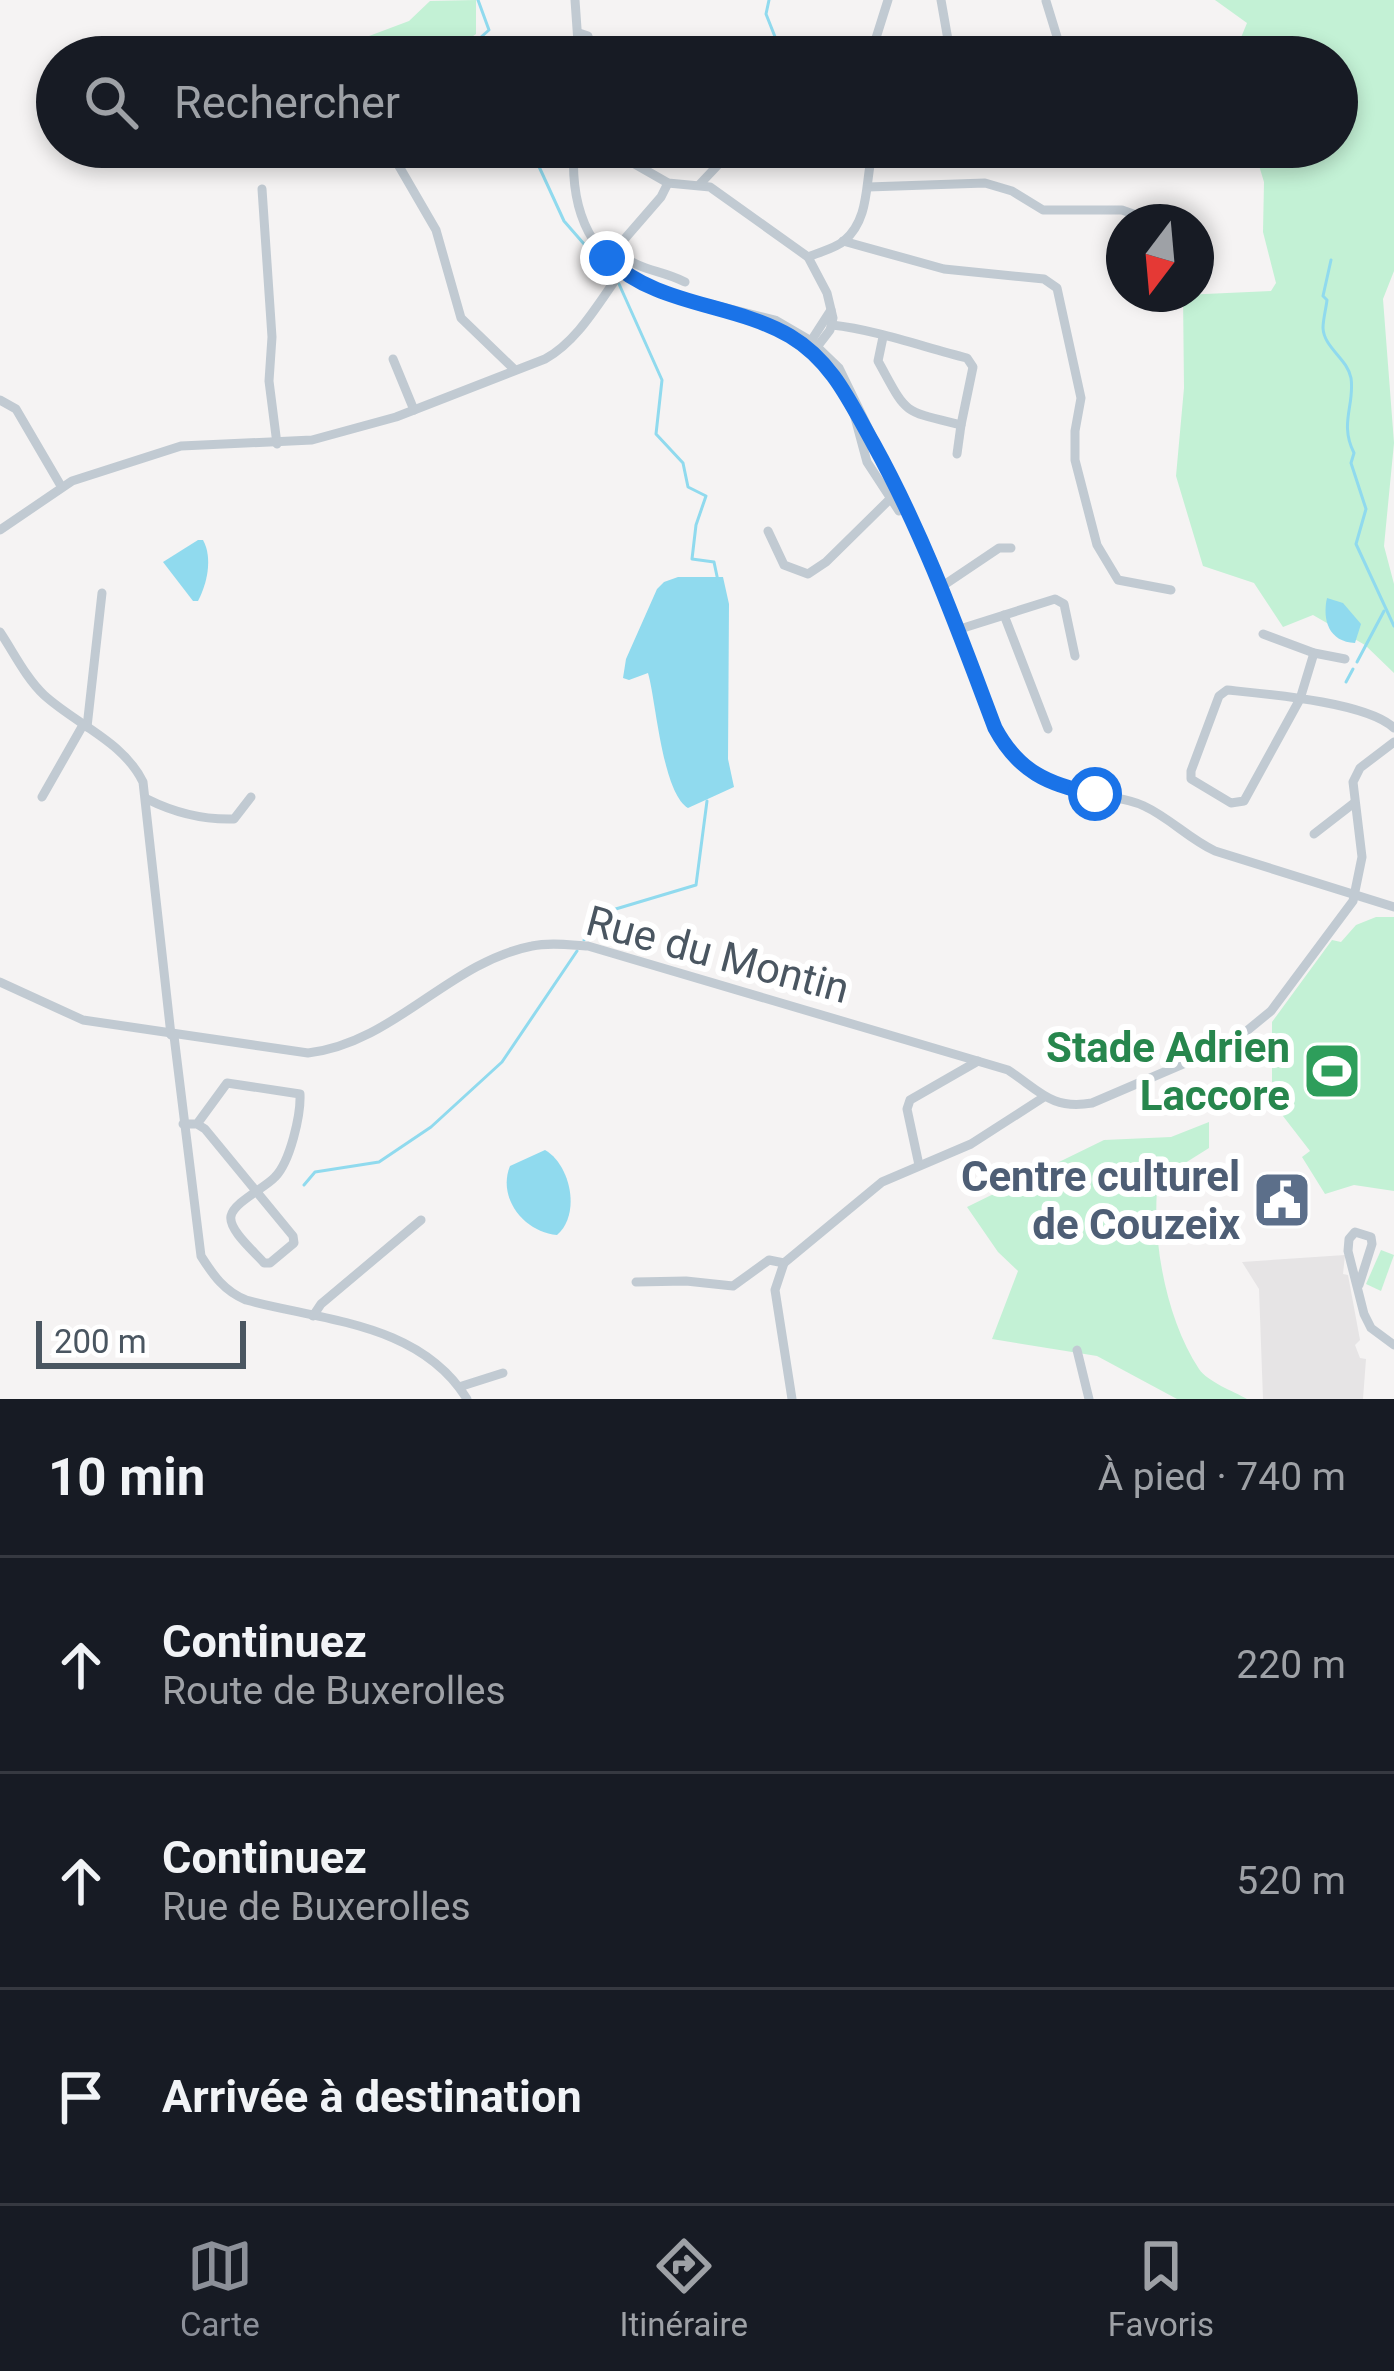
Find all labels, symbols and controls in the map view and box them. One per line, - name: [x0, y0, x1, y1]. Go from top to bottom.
- search box: [36, 36, 1358, 168]
- icon: search: [78, 69, 144, 135]
- text: Rechercher: [174, 76, 400, 129]
- north arrow: [1106, 204, 1214, 312]
- route end: [580, 231, 634, 285]
- route start: [1068, 767, 1122, 821]
- street label: Rue du Montin: [581, 896, 855, 1013]
- place label: Stade Adrien Laccore: [1046, 1023, 1290, 1120]
- sports icon: Stade Adrien Laccore: [1301, 1040, 1363, 1102]
- place label: Centre culturel de Couzeix: [961, 1152, 1241, 1249]
- public building icon: Centre culturel de Couzeix: [1251, 1169, 1313, 1231]
- scale bar: [36, 1315, 246, 1368]
- text: 200 m: [54, 1322, 147, 1361]
- text: 10 min: [48, 1448, 205, 1507]
- text: À pied · 740 m: [1098, 1454, 1346, 1500]
- text: Continuez: [162, 1615, 367, 1668]
- icon: ahead: [48, 1632, 114, 1698]
- text: 220 m: [1236, 1642, 1346, 1688]
- text: Route de Buxerolles: [162, 1668, 506, 1714]
- text: Continuez: [162, 1831, 367, 1884]
- icon: ahead: [48, 1848, 114, 1914]
- text: 520 m: [1236, 1858, 1346, 1904]
- text: Rue de Buxerolles: [162, 1884, 471, 1930]
- icon: arrive: [48, 2064, 114, 2130]
- text: Arrivée à destination: [162, 2070, 582, 2123]
- tab: Carte: [180, 2233, 260, 2344]
- tab: Itinéraire: [620, 2233, 748, 2344]
- tab: Favoris: [1108, 2233, 1214, 2344]

